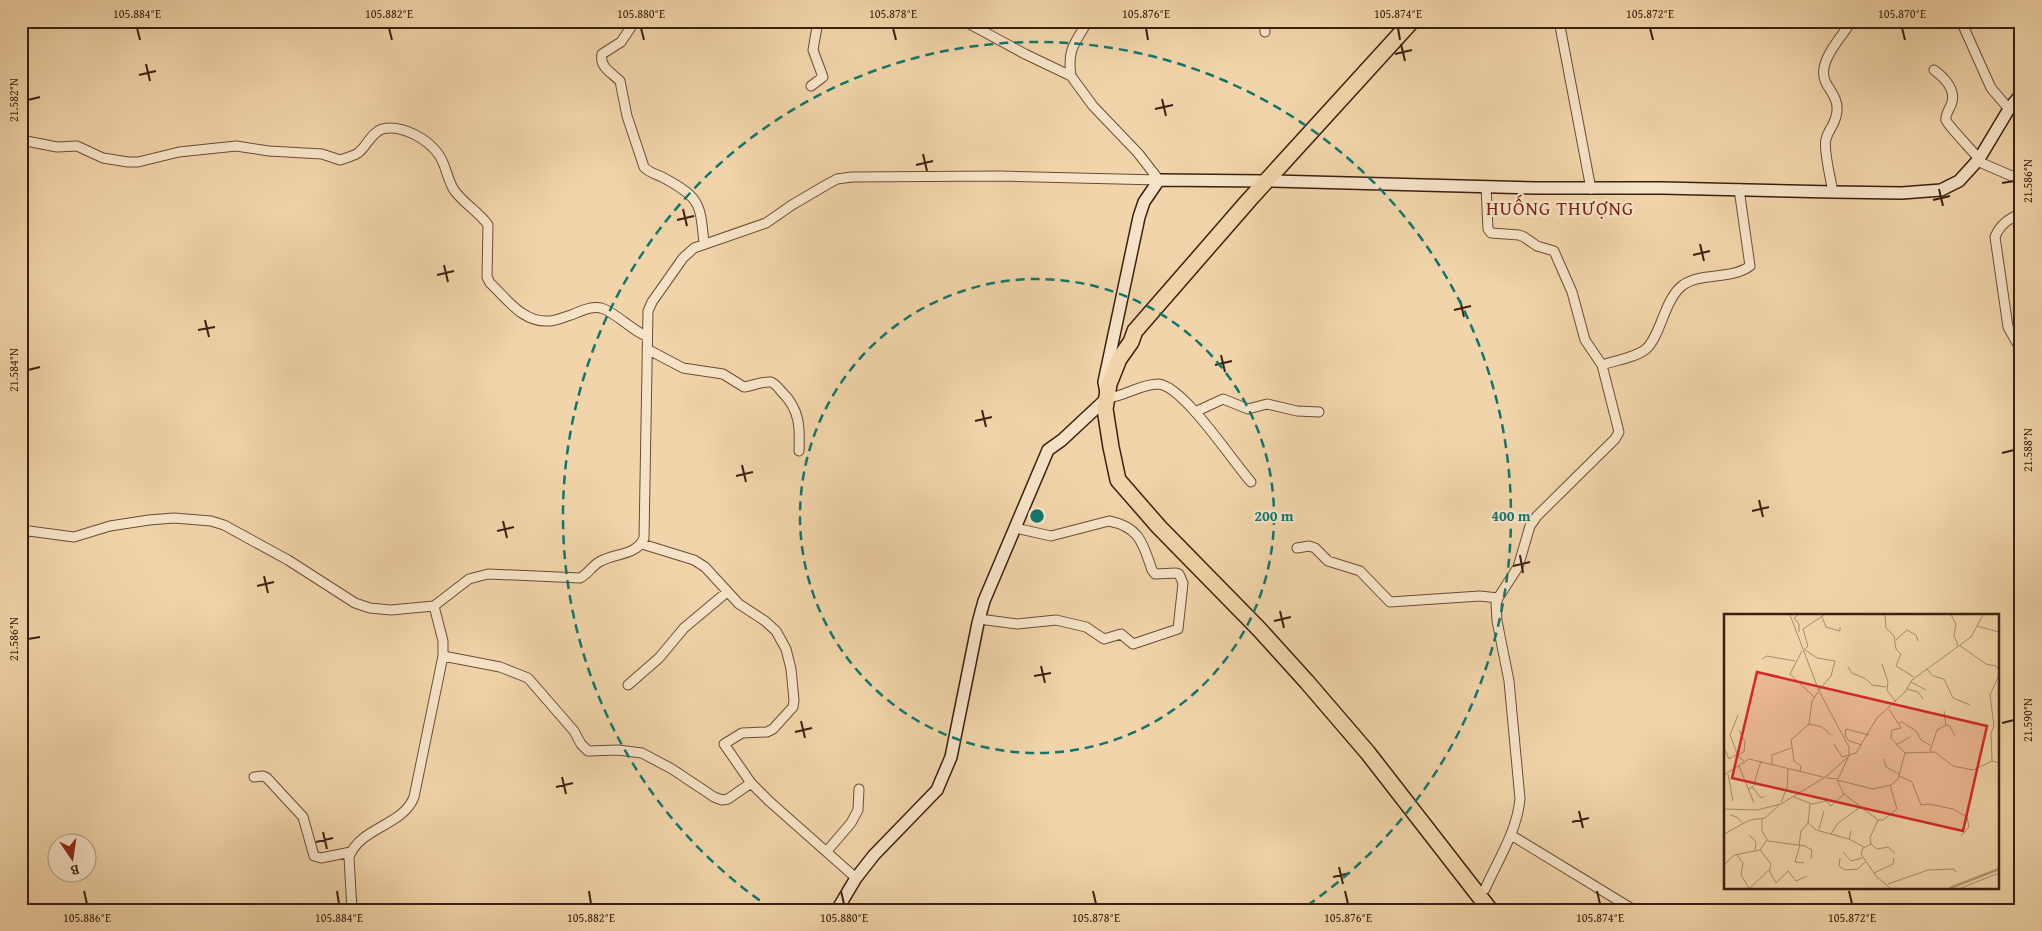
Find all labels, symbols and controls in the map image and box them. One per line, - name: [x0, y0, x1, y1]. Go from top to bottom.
- text: 105.884°E: [113, 5, 161, 22]
- text: 105.882°E: [365, 5, 413, 22]
- text: 105.880°E: [617, 5, 665, 22]
- text: 105.878°E: [869, 5, 917, 22]
- text: 105.876°E: [1122, 5, 1170, 22]
- text: 105.874°E: [1374, 5, 1422, 22]
- text: 105.872°E: [1626, 5, 1674, 22]
- text: 105.870°E: [1878, 5, 1926, 22]
- text: 21.582°N: [5, 78, 22, 122]
- text: 21.586°N: [2019, 159, 2036, 203]
- district label: HUỐNG THƯỢNG: [1486, 194, 1634, 222]
- text: 21.584°N: [5, 348, 22, 392]
- text: 21.588°N: [2019, 428, 2036, 472]
- text: 200 m: [1254, 505, 1294, 526]
- text: 400 m: [1491, 505, 1531, 526]
- centre of rings: [1028, 507, 1046, 525]
- inset map: [1724, 614, 2000, 888]
- text: 21.586°N: [5, 617, 22, 661]
- text: 21.590°N: [2019, 698, 2036, 742]
- north arrow: [48, 834, 98, 884]
- text: B: [68, 860, 81, 881]
- text: 105.886°E: [63, 909, 111, 926]
- text: 105.884°E: [315, 909, 363, 926]
- text: 105.882°E: [567, 909, 615, 926]
- text: 105.880°E: [820, 909, 868, 926]
- text: 105.878°E: [1072, 909, 1120, 926]
- text: 105.876°E: [1324, 909, 1372, 926]
- text: 105.874°E: [1576, 909, 1624, 926]
- text: 105.872°E: [1828, 909, 1876, 926]

